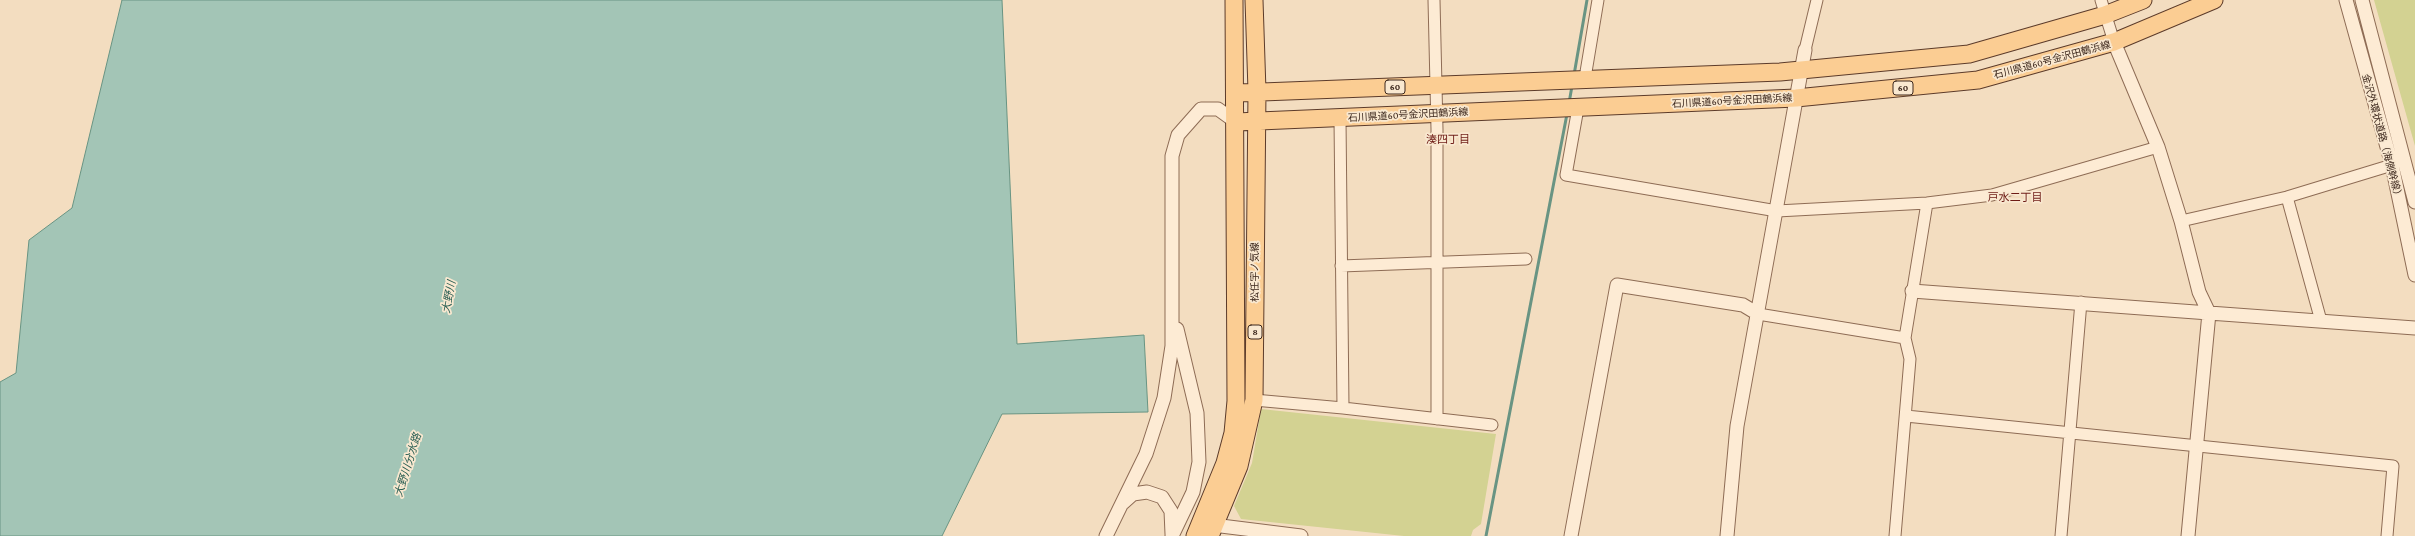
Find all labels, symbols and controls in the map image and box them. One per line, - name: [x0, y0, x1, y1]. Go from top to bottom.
- street label: 石川県道60号金沢田鶴浜線: [1992, 39, 2112, 81]
- street label: 金沢外環状道路（海側幹線）: [2359, 73, 2405, 201]
- road number: 60: [1385, 80, 1405, 94]
- road number: 60: [1893, 81, 1913, 95]
- street label: 石川県道60号金沢田鶴浜線: [1671, 92, 1793, 110]
- street label: 石川県道60号金沢田鶴浜線: [1347, 106, 1469, 124]
- district label: 湊四丁目: [1426, 133, 1470, 147]
- district label: 戸水二丁目: [1988, 191, 2042, 205]
- street label: 松任宇ノ気線: [1249, 242, 1261, 302]
- water label: 大野川: [439, 280, 459, 314]
- road number: 8: [1248, 325, 1262, 339]
- water label: 大野川分水路: [392, 432, 424, 498]

